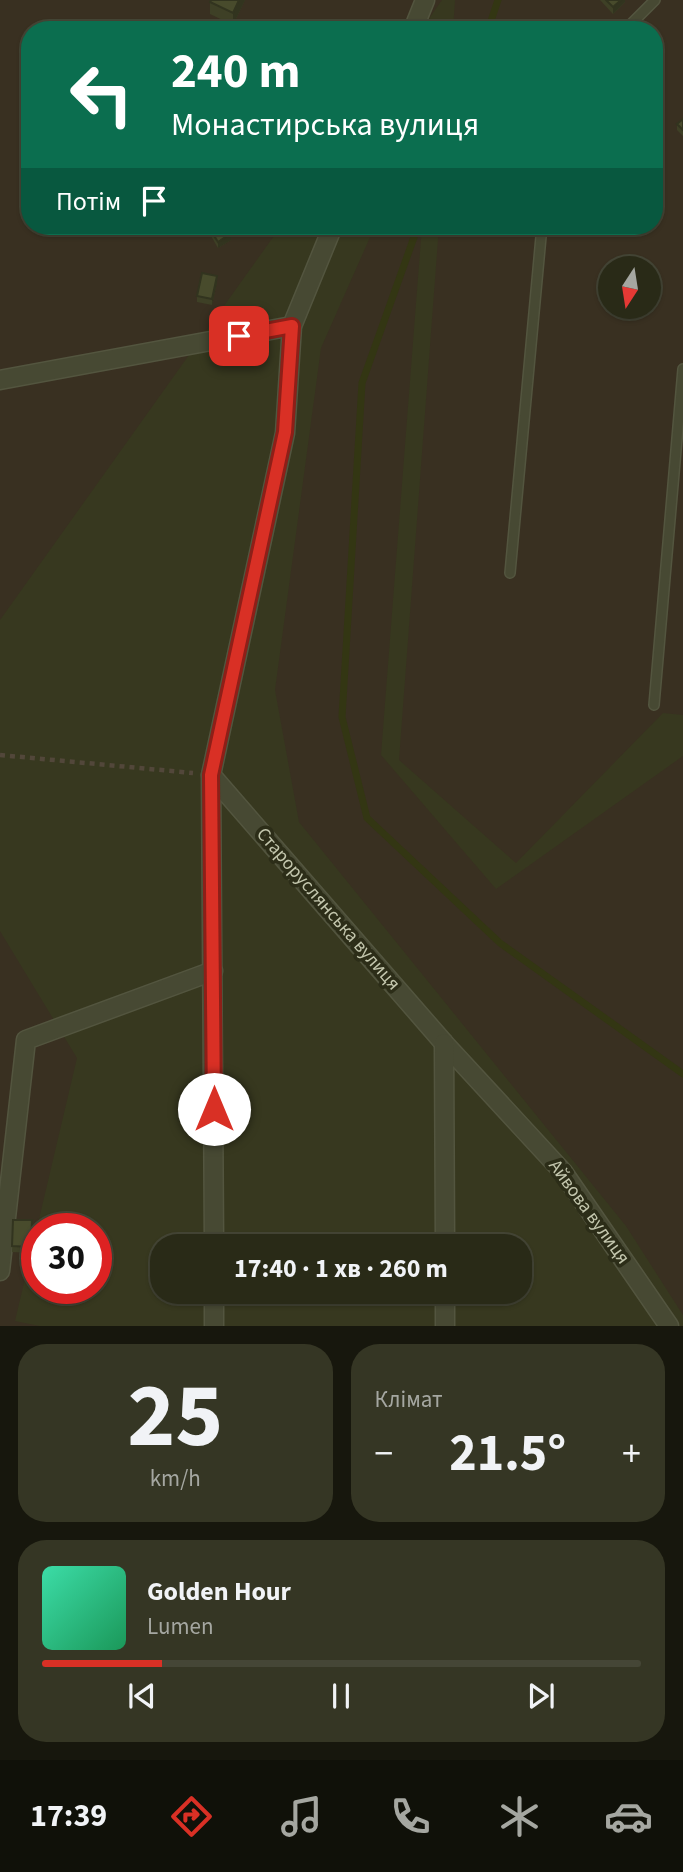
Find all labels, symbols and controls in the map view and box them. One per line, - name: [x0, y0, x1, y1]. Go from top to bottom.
- text: 240 m: [171, 37, 300, 107]
- icon: left: [56, 49, 147, 140]
- text: Монастирська вулиця: [171, 102, 479, 148]
- icon: arrive: [135, 182, 173, 220]
- text: Потім: [56, 183, 121, 220]
- north arrow: [598, 256, 662, 318]
- map controls: [598, 256, 661, 319]
- pin: [209, 306, 269, 366]
- icon: arrive: [220, 317, 258, 355]
- street label: Староруслянська вулиця: [250, 822, 406, 996]
- position arrow: [177, 1072, 251, 1146]
- street label: Айвова вулиця: [542, 1154, 636, 1270]
- speed limit sign: 30: [21, 1213, 112, 1304]
- text: 17:40 · 1 хв · 260 m: [234, 1250, 448, 1287]
- text: 25: [127, 1352, 223, 1481]
- text: Клімат: [375, 1383, 443, 1416]
- text: 21.5°: [449, 1417, 566, 1491]
- text: −: [375, 1427, 393, 1481]
- text: +: [622, 1427, 641, 1481]
- text: km/h: [150, 1462, 201, 1495]
- text: Golden Hour: [147, 1573, 291, 1610]
- text: Lumen: [147, 1610, 214, 1643]
- icon: previous: [123, 1677, 161, 1715]
- icon: pause: [322, 1677, 360, 1715]
- icon: next: [522, 1677, 560, 1715]
- icon: directions: [167, 1792, 216, 1841]
- icon: music: [277, 1792, 326, 1841]
- icon: phone: [386, 1792, 435, 1841]
- icon: climate: [495, 1792, 544, 1841]
- icon: car: [604, 1792, 653, 1841]
- text: 17:39: [30, 1793, 107, 1839]

